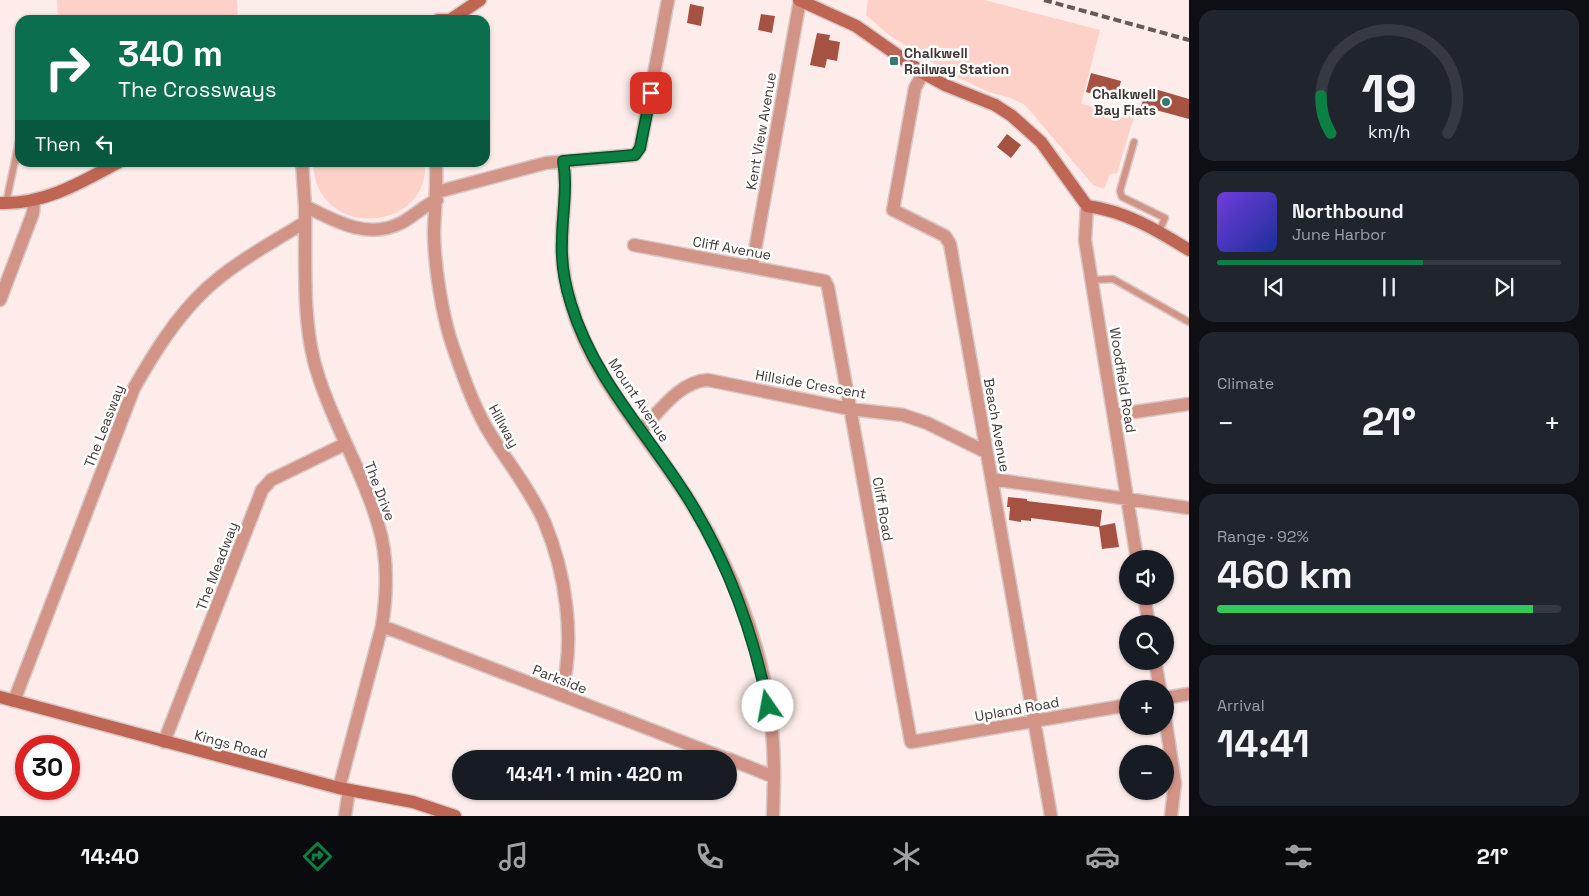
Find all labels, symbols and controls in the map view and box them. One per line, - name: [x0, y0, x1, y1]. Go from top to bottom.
- text: 340 m: [118, 32, 223, 76]
- icon: right: [35, 35, 100, 100]
- place label: Chalkwell Railway Station: [904, 44, 1009, 78]
- marker: Chalkwell Railway Station: [888, 55, 900, 67]
- text: 19: [1361, 61, 1417, 127]
- street label: Kent View Avenue: [742, 71, 780, 191]
- pin: [630, 72, 672, 114]
- text: The Crossways: [118, 75, 277, 103]
- icon: arrive: [637, 79, 665, 107]
- place label: Chalkwell Bay Flats: [1092, 85, 1156, 119]
- marker: Chalkwell Bay Flats: [1160, 96, 1172, 108]
- text: km/h: [1368, 120, 1410, 143]
- icon: left: [91, 130, 119, 158]
- text: Then: [35, 132, 81, 157]
- text: Northbound: [1292, 199, 1404, 224]
- text: June Harbor: [1292, 224, 1386, 245]
- street label: Cliff Avenue: [691, 232, 773, 264]
- icon: previous: [1260, 273, 1288, 301]
- icon: pause: [1375, 273, 1403, 301]
- icon: next: [1490, 273, 1518, 301]
- street label: Woodfield Road: [1106, 326, 1140, 434]
- street label: Mount Avenue: [604, 355, 674, 445]
- street label: Hillside Crescent: [754, 365, 868, 403]
- text: Climate: [1217, 373, 1274, 394]
- street label: Beach Avenue: [980, 377, 1014, 473]
- street label: The Leasway: [80, 382, 128, 470]
- text: 21°: [1362, 398, 1416, 446]
- street label: Hillway: [485, 401, 523, 451]
- text: −: [1217, 405, 1234, 441]
- text: +: [1544, 405, 1561, 441]
- street label: The Drive: [360, 459, 400, 523]
- street label: Cliff Road: [869, 476, 897, 542]
- street label: The Meadway: [192, 519, 242, 613]
- text: Range · 92%: [1217, 526, 1309, 547]
- map controls: [1119, 550, 1174, 800]
- button: sound: [1119, 550, 1174, 605]
- text: 460 km: [1217, 551, 1353, 599]
- button: search: [1119, 615, 1174, 670]
- street label: Parkside: [530, 660, 590, 698]
- position arrow: [741, 679, 793, 731]
- button: +: [1119, 680, 1174, 735]
- street label: Upland Road: [973, 693, 1061, 725]
- text: Arrival: [1217, 695, 1265, 716]
- text: 14:41: [1217, 720, 1310, 768]
- street label: Kings Road: [193, 726, 269, 762]
- speed limit sign: 30: [15, 735, 80, 800]
- button: −: [1119, 745, 1174, 800]
- text: 14:41 · 1 min · 420 m: [506, 762, 683, 787]
- icon: directions: [300, 839, 335, 874]
- icon: music: [496, 839, 531, 874]
- icon: phone: [692, 839, 727, 874]
- icon: climate: [889, 839, 924, 874]
- icon: car: [1085, 839, 1120, 874]
- icon: filters: [1281, 839, 1316, 874]
- text: 14:40: [81, 842, 139, 870]
- text: 21°: [1477, 842, 1508, 870]

